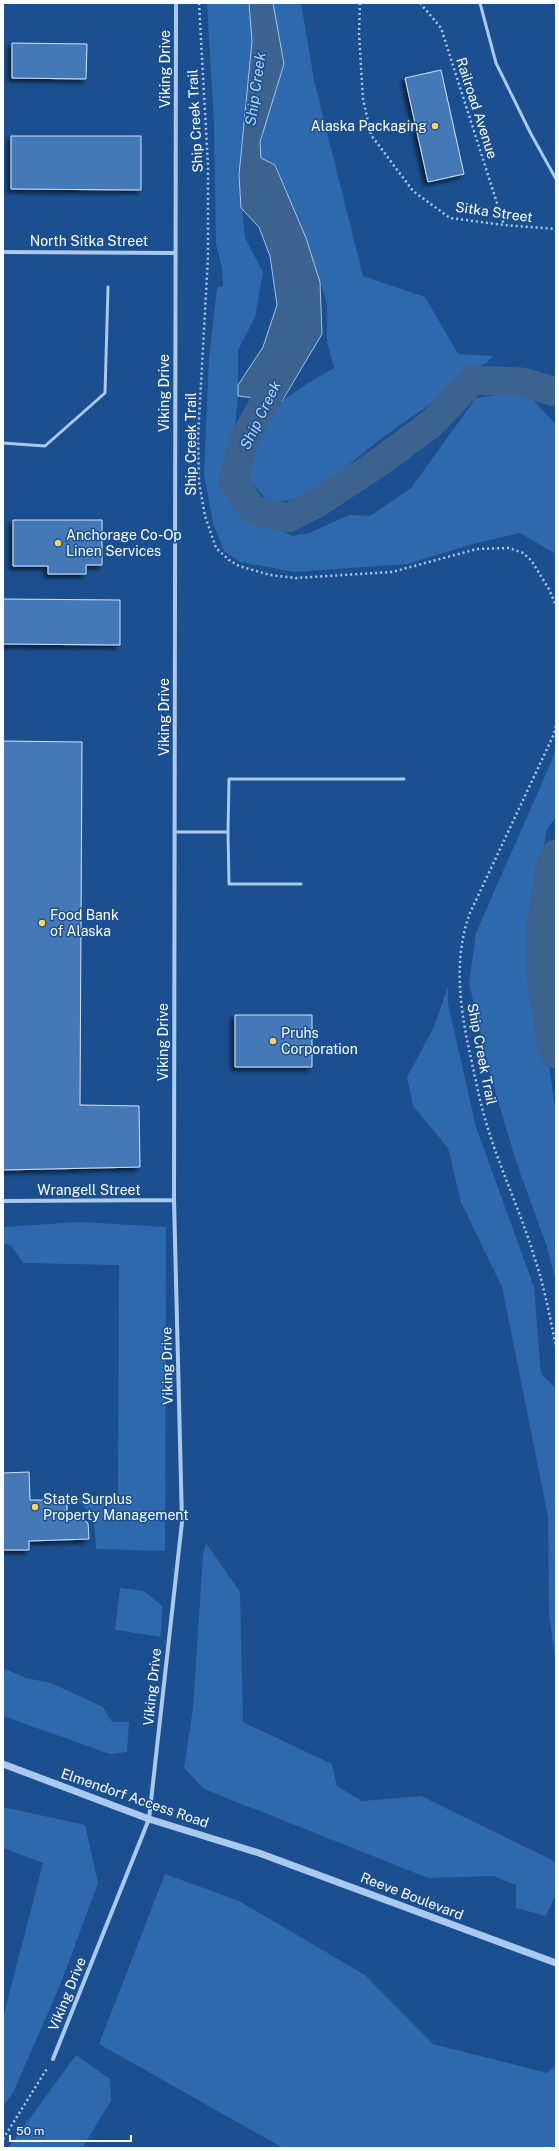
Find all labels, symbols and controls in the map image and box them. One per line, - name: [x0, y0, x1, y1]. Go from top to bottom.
- street label: Viking Drive: [157, 30, 173, 108]
- water label: Ship Creek: [241, 50, 269, 127]
- street label: Railroad Avenue: [453, 55, 501, 161]
- street label: Ship Creek Trail: [184, 69, 206, 173]
- place label: Alaska Packaging: [311, 118, 427, 134]
- marker: Alaska Packaging: [430, 121, 440, 131]
- street label: Sitka Street: [454, 199, 534, 225]
- street label: North Sitka Street: [30, 233, 148, 249]
- street label: Viking Drive: [156, 354, 172, 432]
- water label: Ship Creek: [236, 377, 284, 452]
- street label: Ship Creek Trail: [183, 392, 199, 496]
- place label: Anchorage Co-Op Linen Services: [66, 527, 182, 559]
- marker: Anchorage Co-Op Linen Services: [53, 538, 63, 548]
- street label: Viking Drive: [156, 678, 172, 756]
- place label: Food Bank of Alaska: [50, 907, 119, 939]
- marker: Food Bank of Alaska: [37, 918, 47, 928]
- street label: Ship Creek Trail: [464, 1002, 500, 1106]
- street label: Viking Drive: [155, 1003, 171, 1081]
- place label: Pruhs Corporation: [281, 1025, 358, 1057]
- marker: Pruhs Corporation: [268, 1036, 278, 1046]
- street label: Wrangell Street: [37, 1182, 141, 1198]
- street label: Viking Drive: [158, 1327, 176, 1405]
- place label: State Surplus Property Management: [43, 1491, 189, 1523]
- marker: State Surplus Property Management: [30, 1502, 40, 1512]
- street label: Viking Drive: [140, 1647, 164, 1727]
- street label: Elmendorf Access Road: [59, 1765, 211, 1831]
- street label: Reeve Boulevard: [358, 1869, 466, 1923]
- street label: Viking Drive: [45, 1955, 89, 2033]
- scale bar: [10, 2117, 131, 2143]
- text: 50 m: [16, 2124, 44, 2138]

